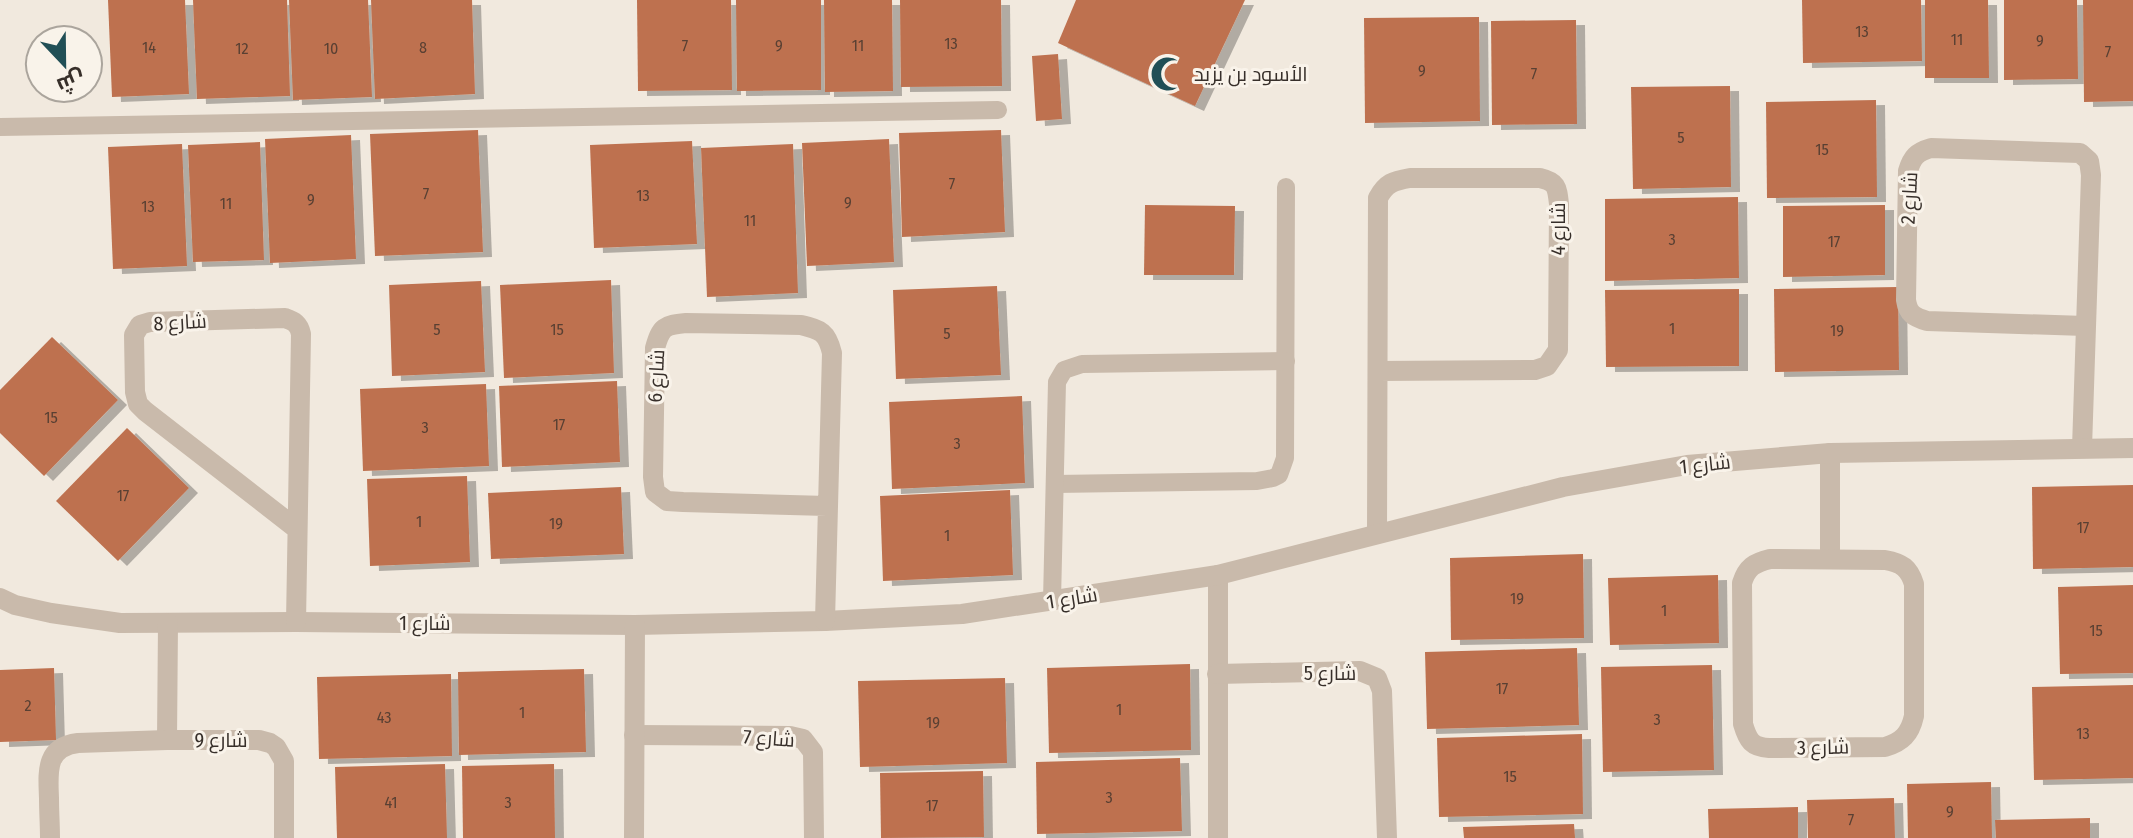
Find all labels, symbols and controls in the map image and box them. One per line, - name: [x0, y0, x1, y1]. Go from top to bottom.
- house number: 13: [1855, 22, 1869, 41]
- north arrow: [24, 24, 104, 104]
- house number: 11: [1951, 30, 1963, 49]
- house number: 9: [2036, 31, 2044, 50]
- house number: 13: [944, 34, 958, 53]
- house number: 7: [682, 36, 689, 55]
- house number: 9: [775, 36, 783, 55]
- house number: 11: [852, 36, 864, 55]
- house number: 14: [142, 38, 156, 57]
- house number: 8: [419, 38, 427, 57]
- house number: 12: [235, 39, 249, 58]
- house number: 10: [324, 39, 338, 58]
- house number: 7: [2105, 42, 2112, 61]
- mosque icon: الأسود بن يزيد: [1149, 55, 1187, 93]
- house number: 9: [1418, 61, 1426, 80]
- place label: الأسود بن يزيد: [1194, 62, 1308, 87]
- text: ش: [53, 64, 89, 100]
- house number: 7: [1531, 64, 1538, 83]
- house number: 5: [1677, 128, 1685, 147]
- house number: 15: [1815, 140, 1829, 159]
- street label: شارع 2: [1896, 171, 1924, 225]
- house number: 7: [949, 174, 956, 193]
- house number: 7: [423, 184, 430, 203]
- house number: 13: [636, 186, 650, 205]
- house number: 9: [307, 190, 315, 209]
- house number: 9: [844, 193, 852, 212]
- house number: 11: [220, 194, 232, 213]
- house number: 13: [141, 197, 155, 216]
- street label: شارع 4: [1546, 202, 1572, 256]
- house number: 11: [744, 211, 756, 230]
- house number: 3: [1668, 230, 1676, 249]
- house number: 17: [1828, 232, 1841, 251]
- street label: شارع 8: [153, 309, 207, 337]
- house number: 1: [1669, 319, 1675, 338]
- house number: 5: [433, 320, 441, 339]
- house number: 15: [550, 320, 564, 339]
- house number: 19: [1830, 321, 1844, 340]
- house number: 5: [943, 324, 951, 343]
- street label: شارع 6: [643, 349, 671, 403]
- house number: 15: [44, 408, 58, 427]
- house number: 17: [553, 415, 566, 434]
- house number: 3: [421, 418, 429, 437]
- house number: 3: [953, 434, 961, 453]
- street label: شارع 1: [1678, 449, 1732, 481]
- house number: 17: [117, 486, 130, 505]
- house number: 1: [416, 512, 422, 531]
- house number: 19: [549, 514, 563, 533]
- house number: 17: [2077, 518, 2090, 537]
- house number: 1: [944, 526, 950, 545]
- street label: شارع 1: [1045, 582, 1100, 616]
- house number: 19: [1510, 589, 1524, 608]
- house number: 1: [1661, 601, 1667, 620]
- street label: شارع 1: [399, 611, 451, 637]
- house number: 15: [2089, 621, 2103, 640]
- street label: شارع 5: [1304, 661, 1356, 687]
- house number: 17: [1496, 679, 1509, 698]
- house number: 2: [24, 696, 32, 715]
- house number: 1: [1116, 700, 1122, 719]
- house number: 1: [519, 703, 525, 722]
- house number: 43: [377, 708, 391, 727]
- house number: 3: [1653, 710, 1661, 729]
- house number: 19: [926, 713, 940, 732]
- street label: شارع 7: [742, 724, 796, 754]
- house number: 13: [2076, 724, 2090, 743]
- street label: شارع 9: [194, 728, 248, 754]
- street label: شارع 3: [1797, 735, 1849, 761]
- house number: 15: [1503, 767, 1517, 786]
- house number: 3: [1105, 788, 1113, 807]
- house number: 41: [384, 793, 398, 812]
- house number: 3: [504, 793, 512, 812]
- house number: 17: [926, 796, 939, 815]
- house number: 9: [1946, 802, 1954, 821]
- house number: 7: [1848, 810, 1855, 829]

